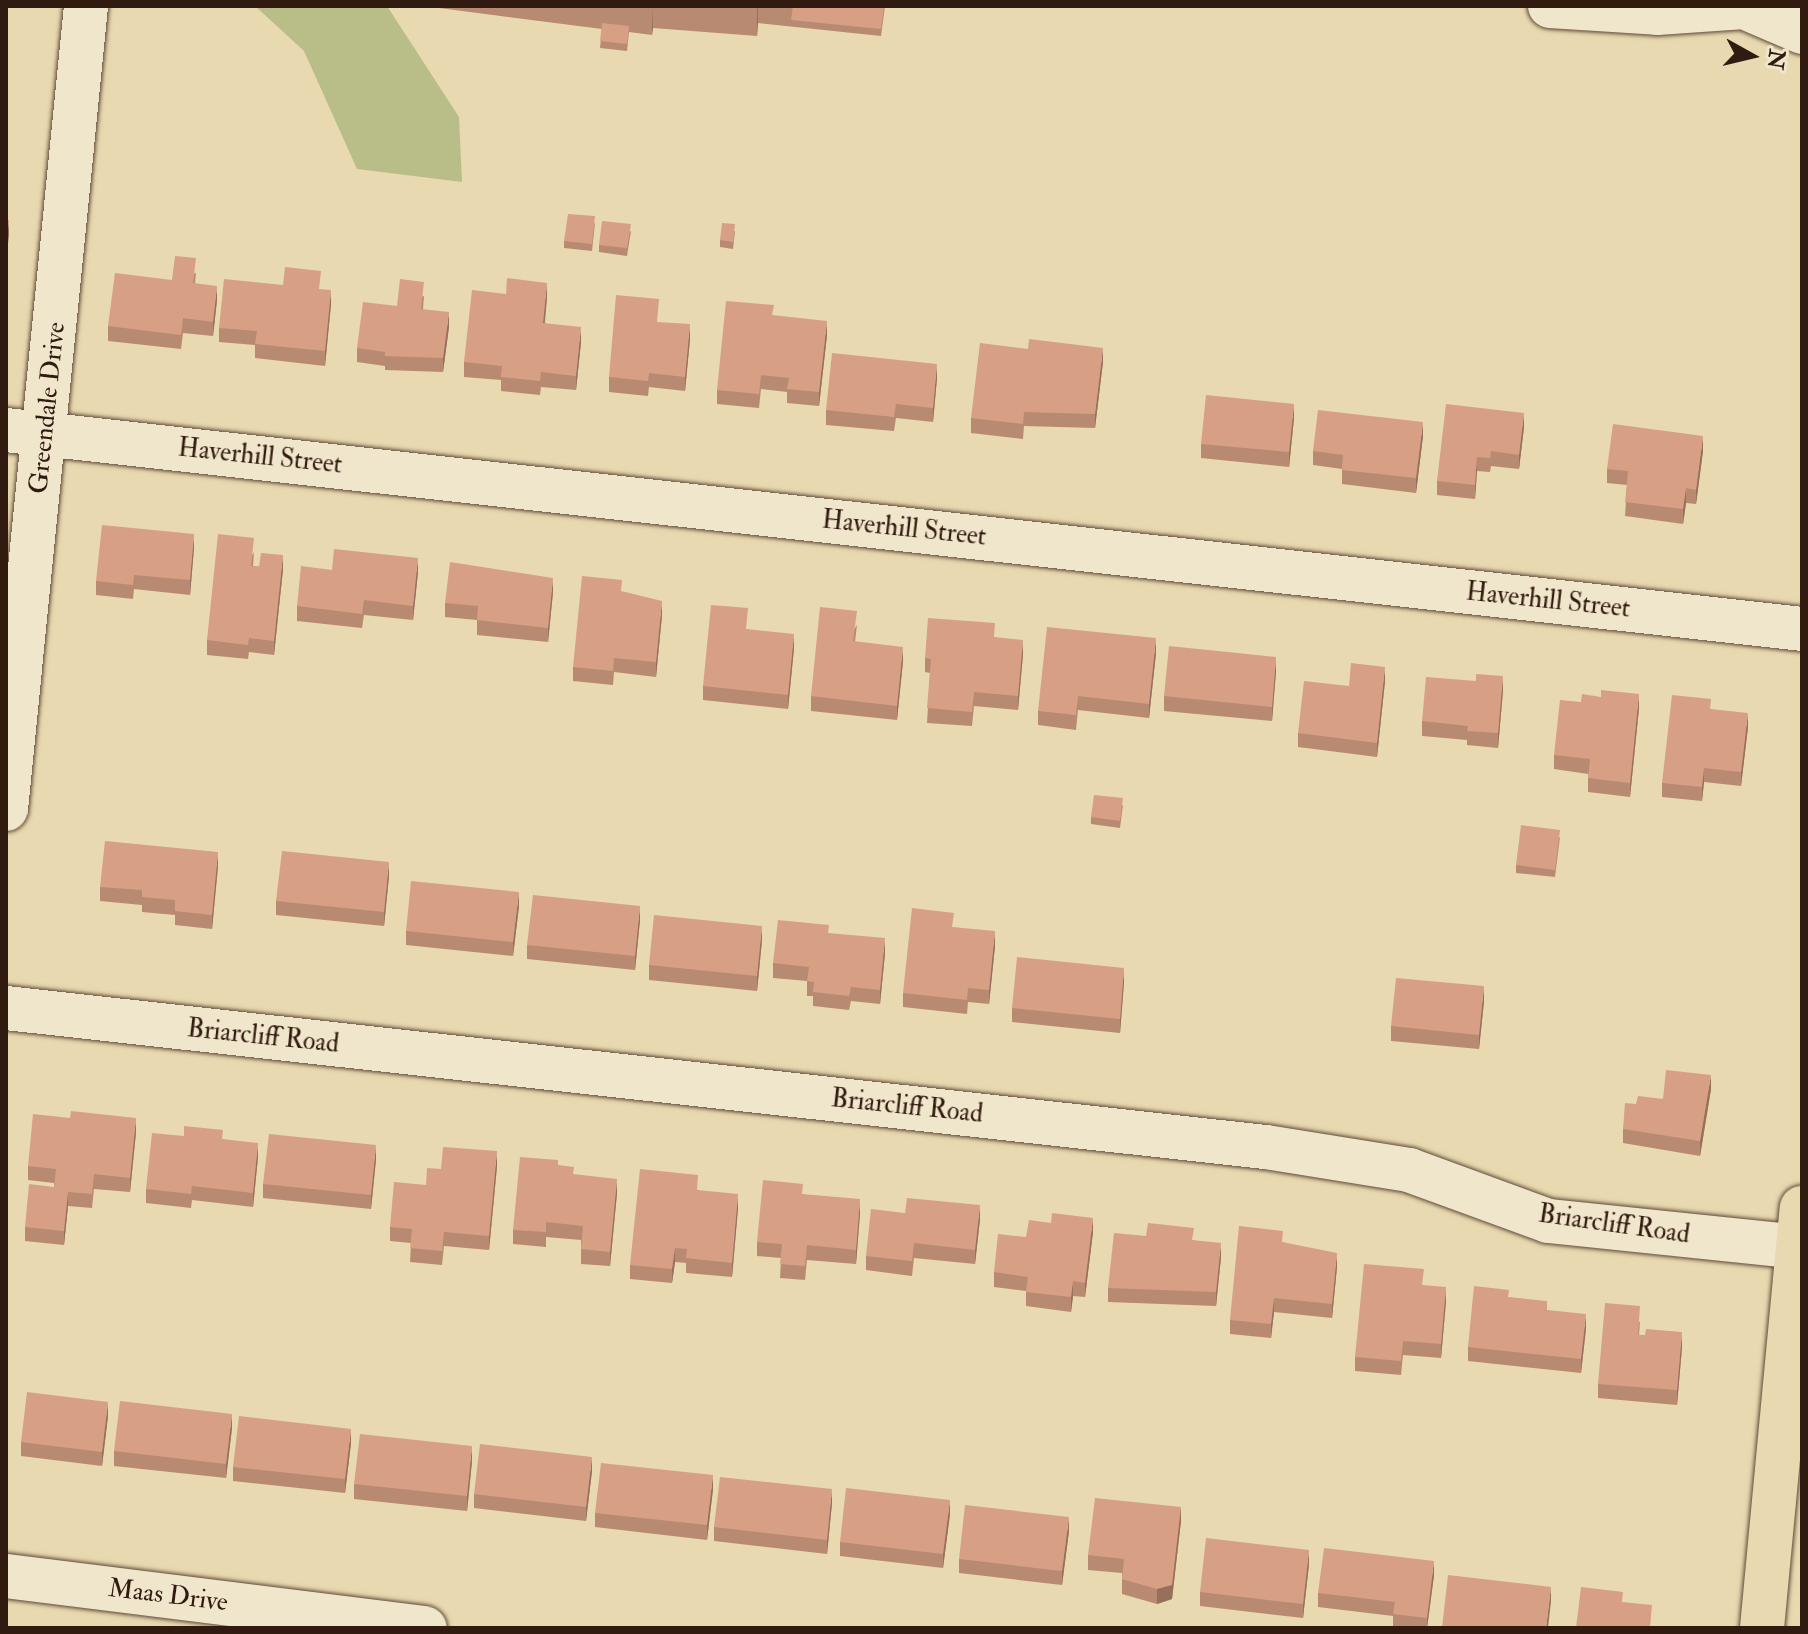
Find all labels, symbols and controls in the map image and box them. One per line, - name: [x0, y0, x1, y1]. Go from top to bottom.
- north arrow: [1712, 16, 1792, 96]
- text: N: [1761, 48, 1791, 71]
- street label: Greendale Drive: [23, 321, 73, 495]
- street label: Haverhill Street: [176, 433, 344, 481]
- street label: Haverhill Street: [820, 505, 988, 553]
- street label: Haverhill Street: [1464, 577, 1632, 625]
- street label: Briarcliff Road: [186, 1014, 340, 1060]
- street label: Briarcliff Road: [830, 1084, 984, 1130]
- street label: Briarcliff Road: [1536, 1199, 1692, 1251]
- street label: Maas Drive: [106, 1573, 230, 1619]

